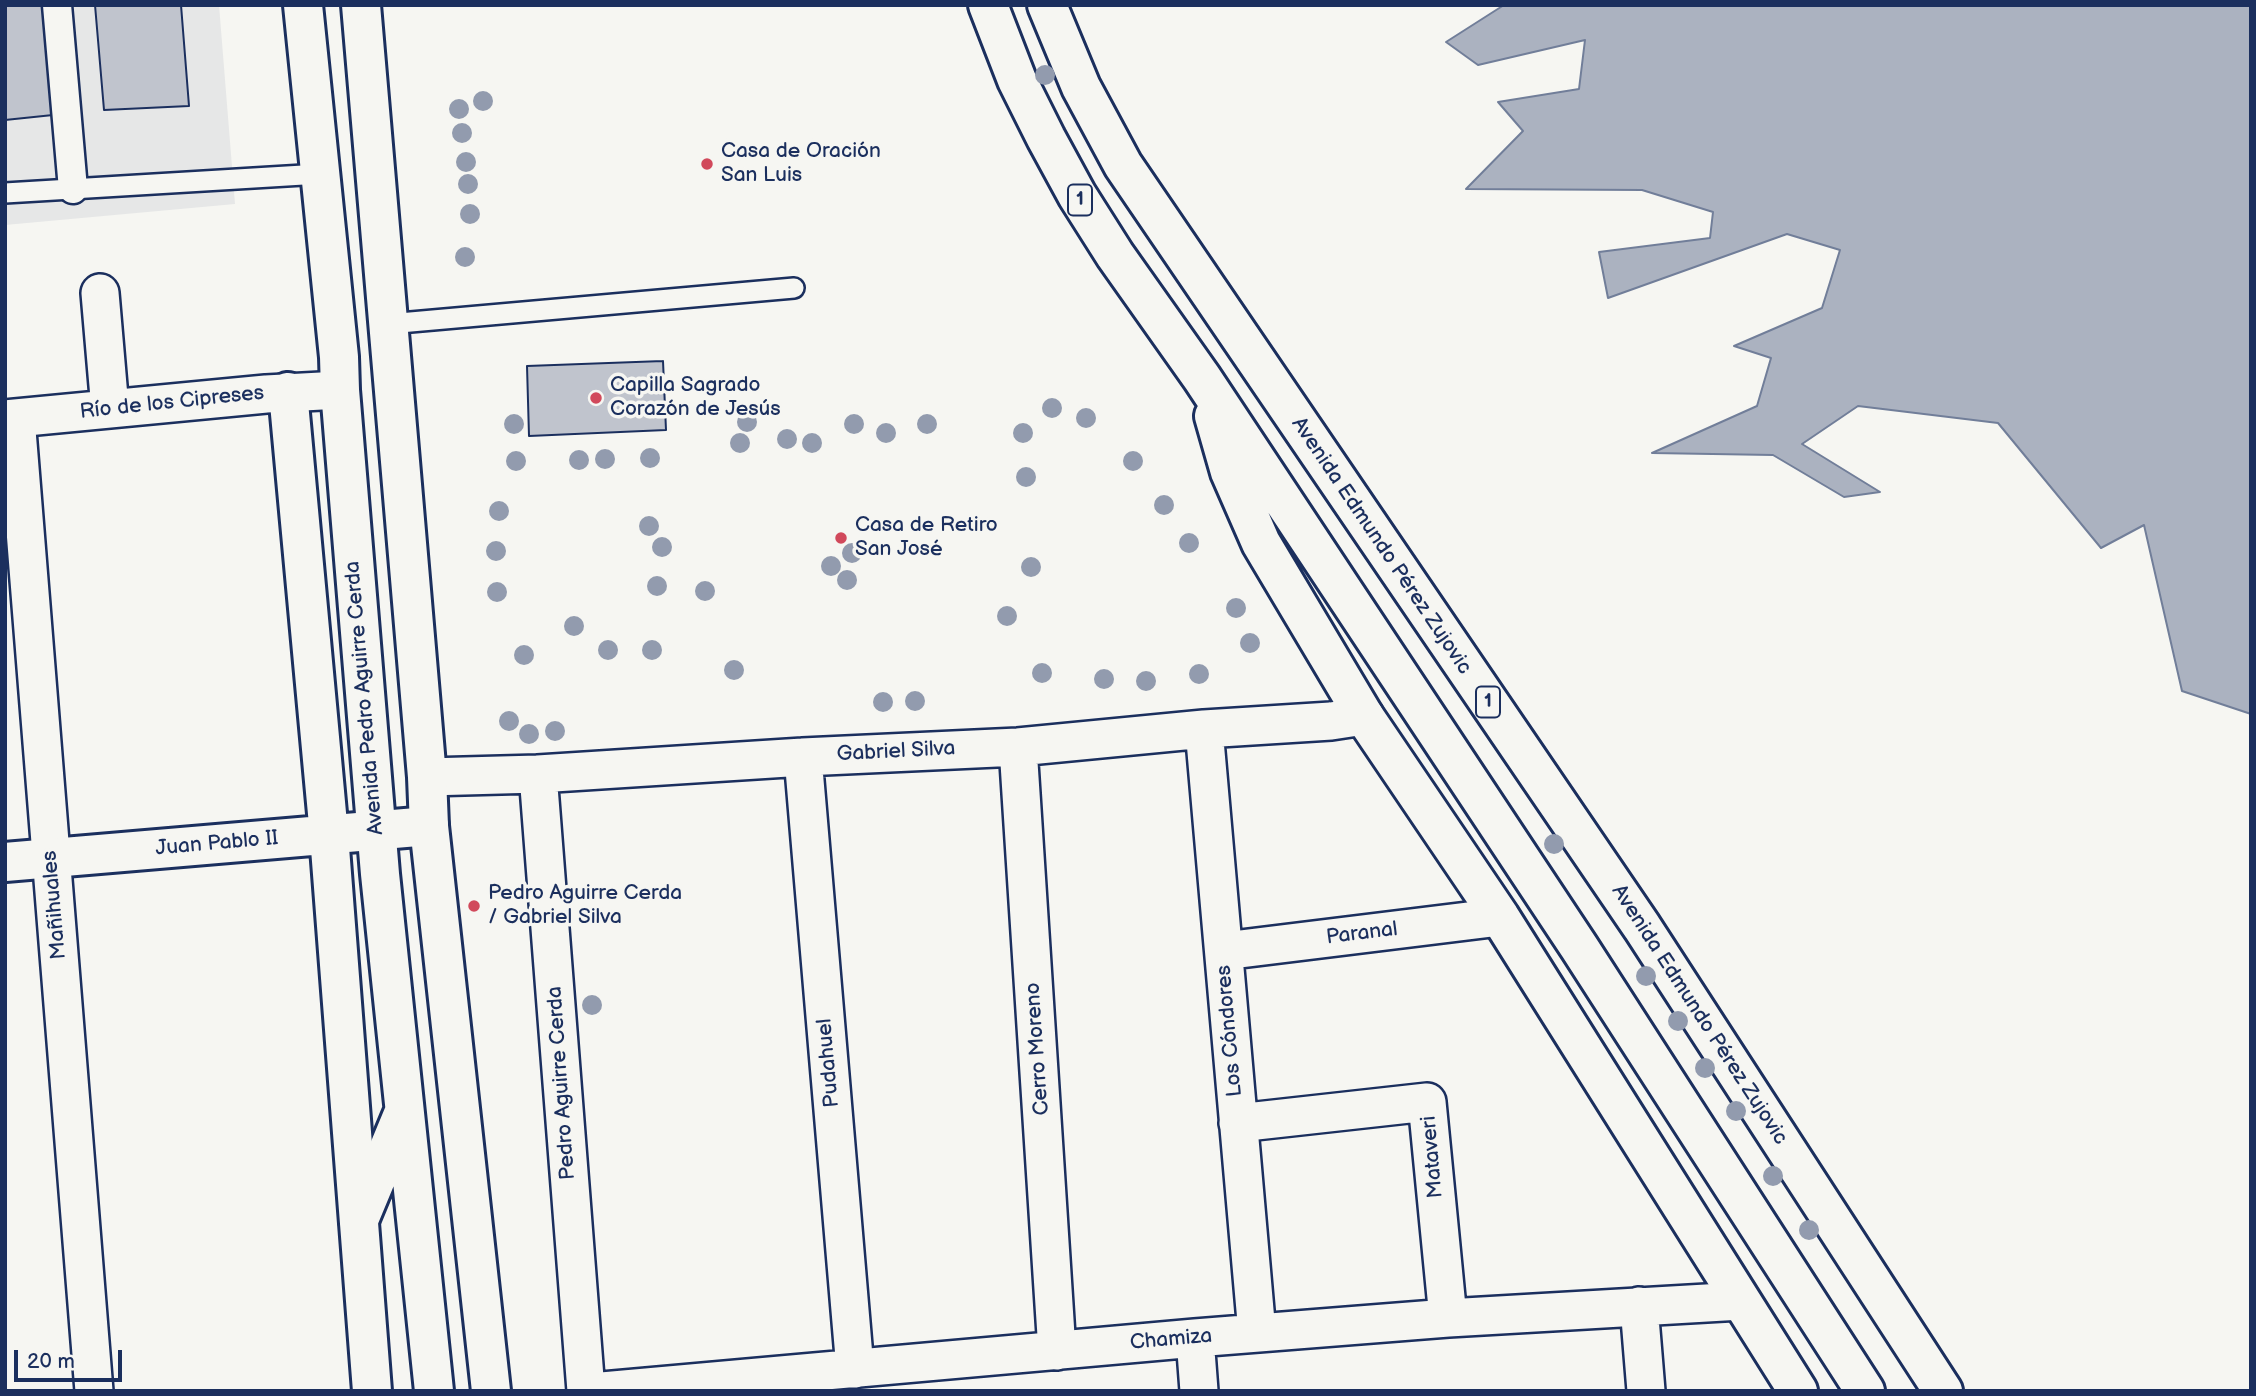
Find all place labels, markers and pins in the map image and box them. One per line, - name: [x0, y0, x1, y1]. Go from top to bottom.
- place label: Casa de Oración San Luis: [721, 139, 881, 189]
- marker: Casa de Oración San Luis: [699, 156, 715, 172]
- place label: Capilla Sagrado Corazón de Jesús: [610, 373, 781, 423]
- marker: Capilla Sagrado Corazón de Jesús: [588, 390, 604, 406]
- place label: Casa de Retiro San José: [855, 513, 998, 563]
- marker: Casa de Retiro San José: [833, 530, 849, 546]
- place label: Pedro Aguirre Cerda / Gabriel Silva: [488, 881, 682, 931]
- marker: Pedro Aguirre Cerda / Gabriel Silva: [466, 898, 482, 914]

